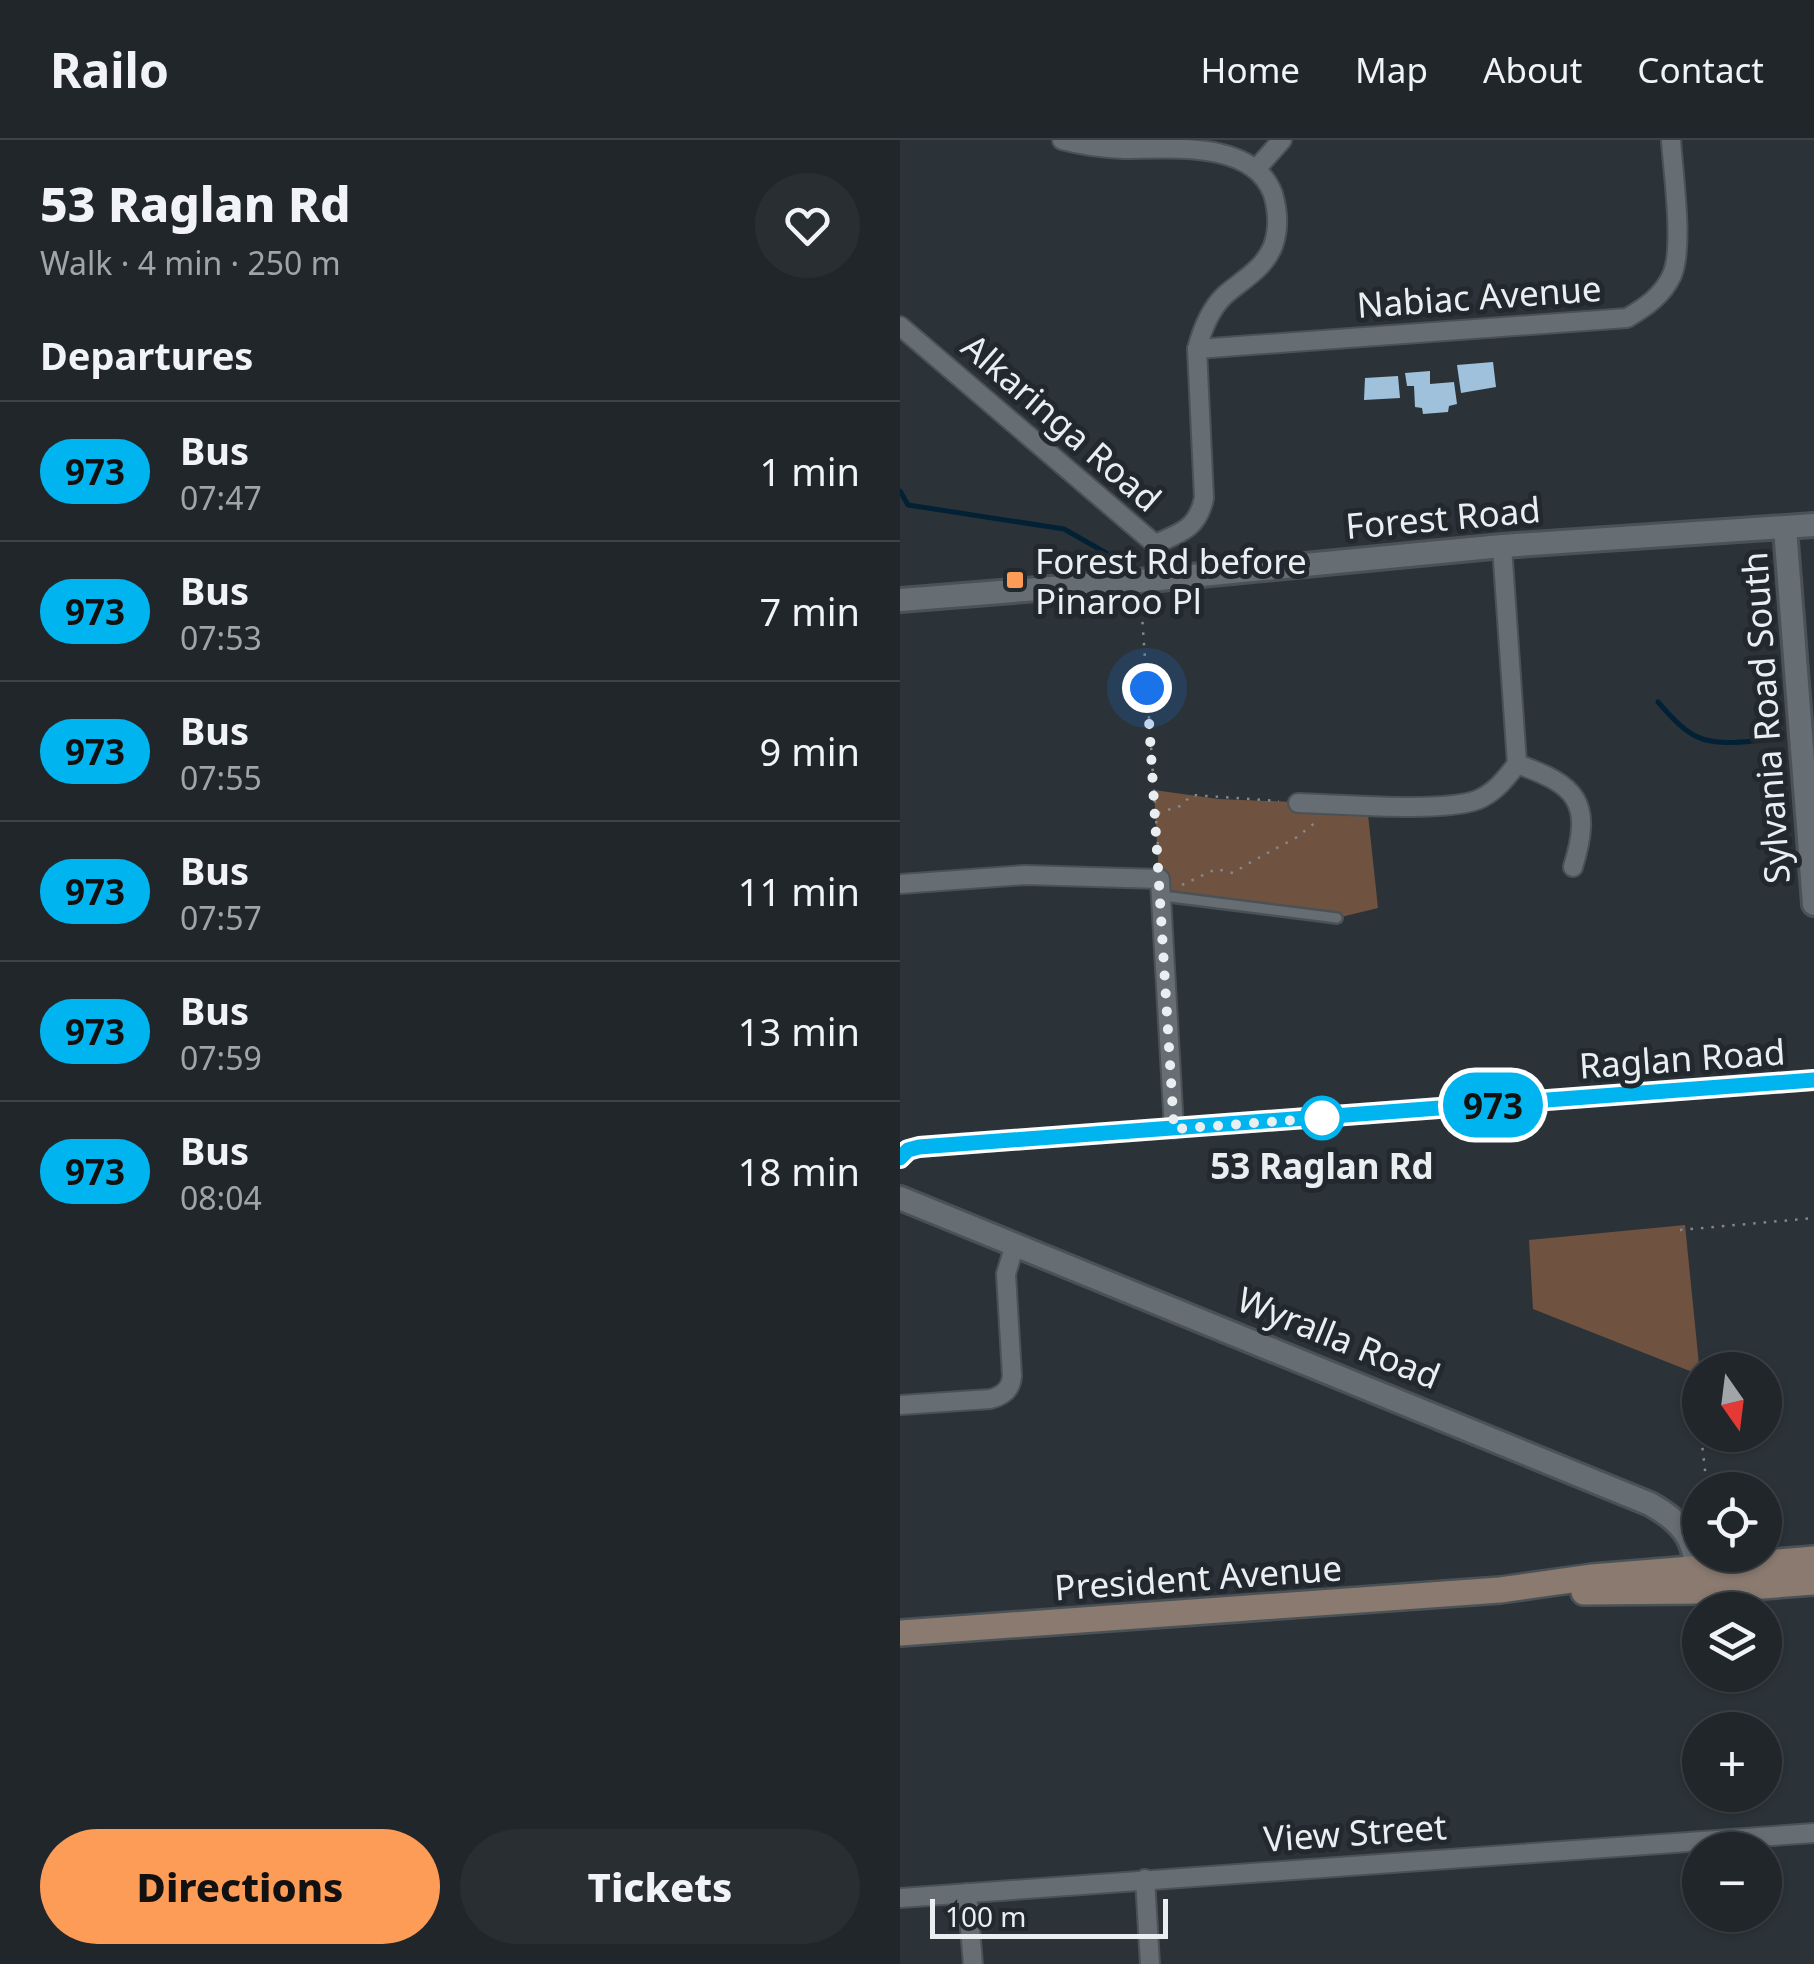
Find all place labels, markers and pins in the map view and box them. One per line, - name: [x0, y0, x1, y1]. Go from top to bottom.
- place label: Forest Rd before Pinaroo Pl: [1035, 537, 1307, 624]
- marker: Forest Rd before Pinaroo Pl: [1004, 569, 1026, 591]
- marker: 53 Raglan Rd: [1301, 1097, 1343, 1139]
- place label: 53 Raglan Rd: [1210, 1142, 1434, 1189]

